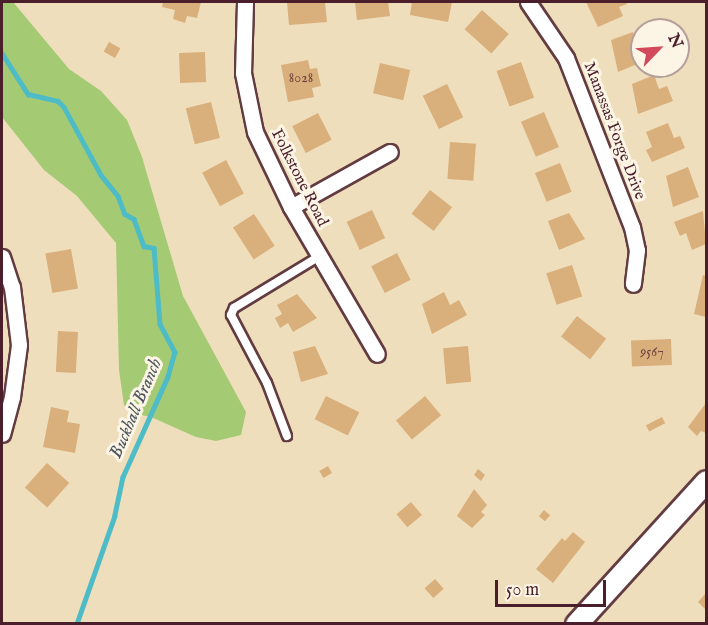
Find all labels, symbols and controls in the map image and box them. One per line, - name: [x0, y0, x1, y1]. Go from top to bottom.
- north arrow: [630, 18, 690, 78]
- text: N: [663, 31, 686, 52]
- street label: Manassas Forge Drive: [579, 59, 649, 203]
- house number: 8028: [289, 70, 313, 86]
- street label: Folkstone Road: [266, 126, 332, 230]
- house number: 9567: [640, 344, 664, 360]
- water label: Buckhall Branch: [106, 356, 168, 462]
- scale bar: [498, 568, 609, 606]
- text: 50 m: [506, 579, 539, 602]

